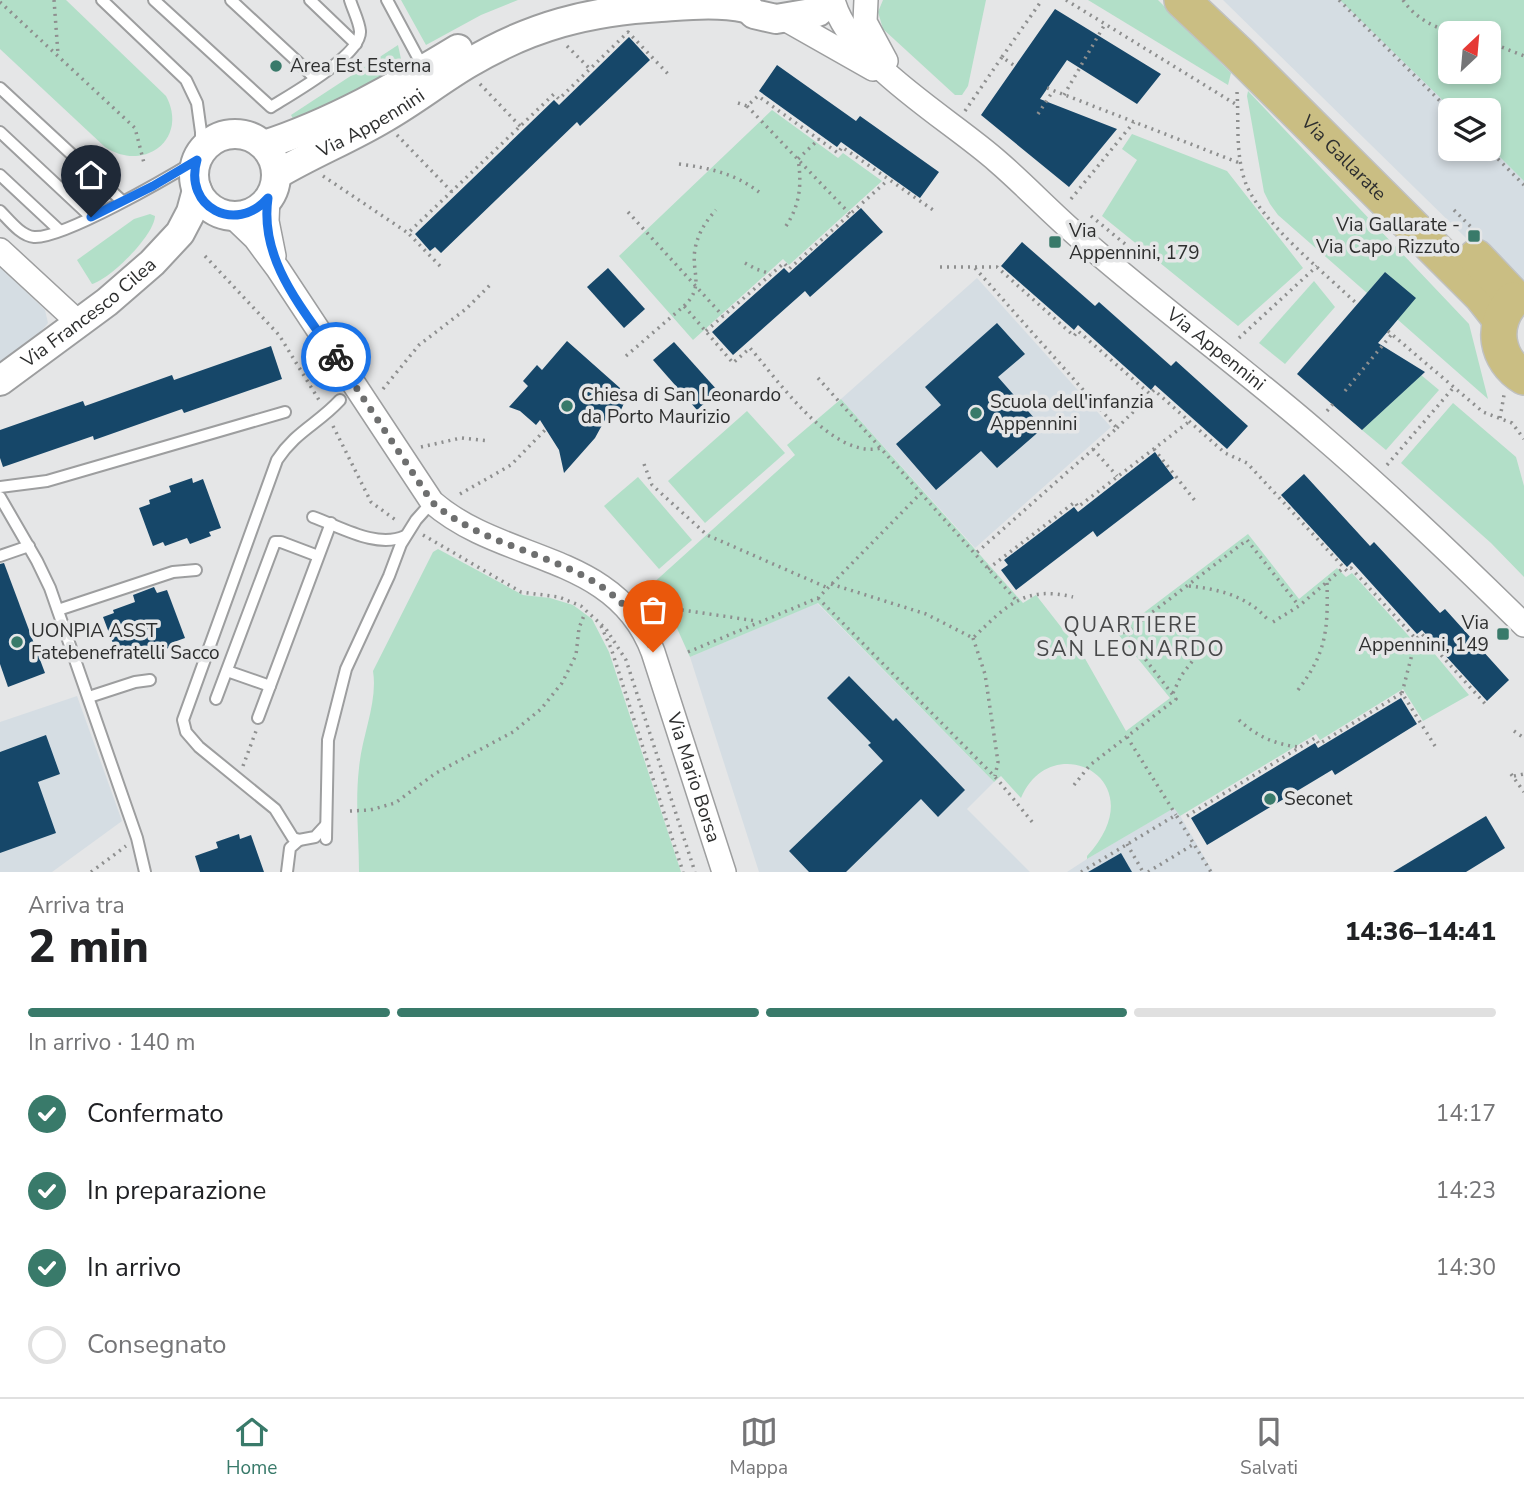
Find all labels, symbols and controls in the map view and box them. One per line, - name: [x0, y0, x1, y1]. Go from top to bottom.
- north arrow: [1438, 21, 1502, 84]
- map controls: [1438, 21, 1501, 161]
- place label: Area Est Esterna: [290, 53, 431, 79]
- marker: Area Est Esterna: [268, 58, 284, 74]
- street label: Via Appennini: [312, 83, 430, 164]
- button: layers: [1438, 98, 1501, 161]
- street label: Via Gallarate: [1294, 109, 1392, 206]
- pin: [61, 145, 121, 217]
- icon: home: [72, 156, 110, 194]
- place label: Via Gallarate - Via Capo Rizzuto: [1315, 212, 1460, 260]
- place label: Via Appennini, 179: [1068, 218, 1200, 266]
- marker: Via Gallarate - Via Capo Rizzuto: [1466, 228, 1482, 244]
- marker: Via Appennini, 179: [1047, 234, 1063, 250]
- street label: Via Francesco Cilea: [15, 252, 162, 375]
- street label: Via Appennini: [1160, 301, 1271, 397]
- courier: [301, 322, 371, 392]
- icon: bike: [317, 338, 355, 376]
- place label: Chiesa di San Leonardo da Porto Maurizio: [581, 382, 781, 430]
- place label: Scuola dell'infanzia Appennini: [990, 389, 1154, 437]
- marker: Chiesa di San Leonardo da Porto Maurizio: [559, 398, 575, 414]
- marker: Scuola dell'infanzia Appennini: [968, 405, 984, 421]
- pin: [623, 580, 683, 652]
- icon: bag: [634, 591, 672, 629]
- place label: Via Appennini, 149: [1358, 610, 1489, 658]
- district label: QUARTIERE SAN LEONARDO: [1036, 611, 1226, 663]
- place label: UONPIA ASST Fatebenefratelli Sacco: [31, 618, 220, 666]
- marker: Via Appennini, 149: [1495, 626, 1511, 642]
- marker: UONPIA ASST Fatebenefratelli Sacco: [9, 634, 25, 650]
- street label: Via Mario Borsa: [660, 708, 727, 846]
- place label: Seconet: [1284, 786, 1353, 812]
- marker: Seconet: [1262, 791, 1278, 807]
- text: Arriva tra: [28, 890, 125, 921]
- text: 14:36–14:41: [1345, 914, 1496, 949]
- text: 2 min: [28, 915, 149, 978]
- text: In arrivo · 140 m: [28, 1027, 195, 1058]
- icon: check: [28, 1095, 66, 1133]
- text: Confermato: [87, 1096, 224, 1131]
- text: 14:17: [1436, 1098, 1496, 1129]
- icon: check: [28, 1172, 66, 1210]
- text: In preparazione: [87, 1173, 266, 1208]
- text: 14:23: [1436, 1175, 1496, 1206]
- icon: check: [28, 1249, 66, 1287]
- text: In arrivo: [87, 1250, 181, 1285]
- text: 14:30: [1436, 1252, 1496, 1283]
- text: Consegnato: [87, 1327, 226, 1362]
- tab: Home: [226, 1413, 277, 1481]
- tab: Mappa: [729, 1413, 788, 1481]
- tab: Salvati: [1240, 1413, 1298, 1481]

